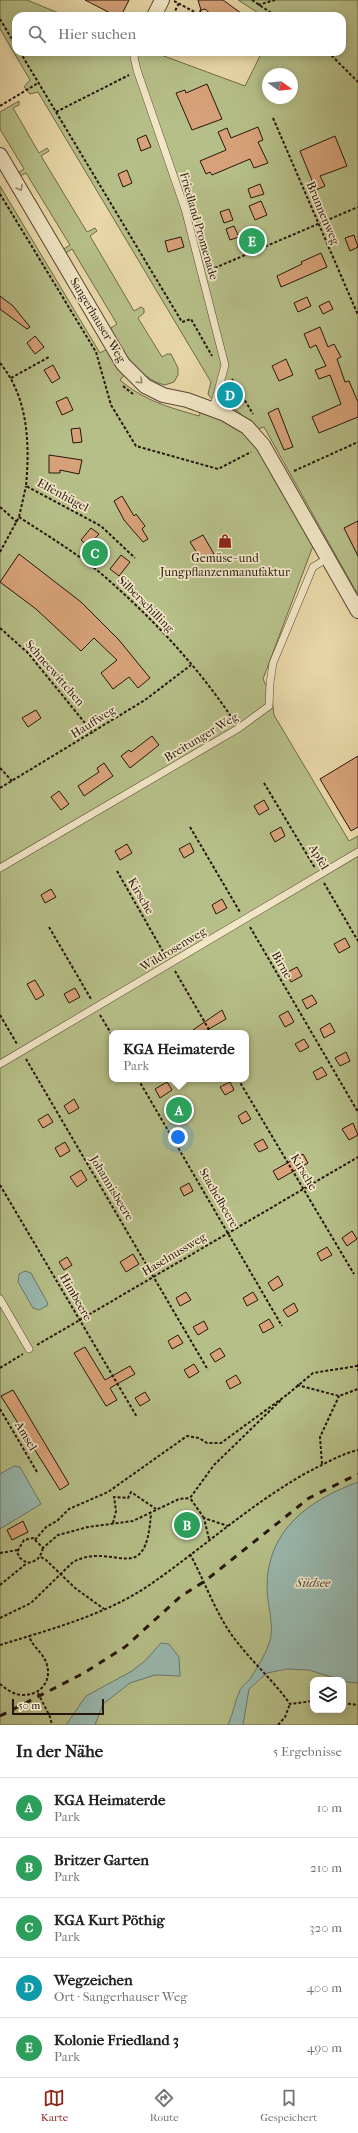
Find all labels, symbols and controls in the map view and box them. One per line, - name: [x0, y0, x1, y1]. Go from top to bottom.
- search box: [12, 12, 346, 56]
- icon: search: [26, 23, 48, 45]
- text: Hier suchen: [58, 25, 136, 43]
- north arrow: [262, 68, 298, 104]
- street label: Friedland Promenade: [177, 170, 221, 282]
- street label: Brunnenweg: [303, 179, 343, 247]
- one-way arrow: [15, 184, 22, 191]
- pin: E: [239, 226, 265, 256]
- street label: Sangerhauser Weg: [67, 275, 129, 365]
- one-way arrow: [135, 376, 143, 384]
- pin: D: [217, 380, 243, 410]
- street label: Elfenhügel: [35, 476, 92, 515]
- shop icon: Gemüse- und Jungpflanzenmanufaktur: [217, 533, 233, 549]
- pin: C: [82, 538, 108, 568]
- place label: Gemüse- und Jungpflanzenmanufaktur: [159, 551, 291, 579]
- street label: Silberschilling: [115, 573, 177, 635]
- street label: Schneewittchen: [23, 637, 87, 709]
- street label: Hauffweg: [68, 703, 118, 741]
- street label: Breitunger Weg: [162, 709, 241, 765]
- street label: Apfel: [305, 841, 332, 873]
- street label: Kirsche: [125, 875, 157, 917]
- street label: Wildrosenweg: [137, 924, 209, 975]
- street label: Birne: [269, 949, 295, 981]
- popup: [109, 1030, 249, 1082]
- text: KGA Heimaterde: [123, 1040, 235, 1058]
- text: Park: [123, 1058, 149, 1073]
- pin: A: [166, 1095, 192, 1125]
- your location: [168, 1127, 188, 1147]
- street label: Kirsche: [288, 1151, 320, 1193]
- street label: Johannisbeere: [87, 1152, 137, 1223]
- street label: Stachelbeere: [196, 1166, 242, 1230]
- street label: Haselnussweg: [139, 1229, 209, 1279]
- street label: Himbeere: [57, 1271, 95, 1323]
- street label: Amsel: [11, 1418, 40, 1454]
- pin: B: [174, 1510, 200, 1540]
- water label: Südsee: [295, 1575, 331, 1590]
- map controls: [310, 1677, 346, 1713]
- button: layers: [310, 1677, 346, 1713]
- scale bar: [12, 1697, 104, 1716]
- text: 50 m: [18, 1699, 40, 1712]
- text: In der Nähe: [16, 1741, 103, 1761]
- text: 5 Ergebnisse: [273, 1744, 342, 1759]
- text: KGA Heimaterde: [54, 1791, 165, 1809]
- text: A: [25, 1800, 33, 1815]
- text: 10 m: [317, 1800, 342, 1815]
- text: Park: [54, 1809, 80, 1824]
- text: Britzer Garten: [54, 1851, 149, 1869]
- text: B: [25, 1860, 33, 1875]
- text: 210 m: [310, 1860, 342, 1875]
- text: Park: [54, 1869, 80, 1884]
- text: KGA Kurt Pöthig: [54, 1911, 165, 1929]
- text: C: [25, 1920, 33, 1935]
- text: 320 m: [309, 1920, 342, 1935]
- text: Park: [54, 1929, 80, 1944]
- text: Wegzeichen: [54, 1971, 133, 1989]
- text: D: [24, 1980, 34, 1995]
- text: 400 m: [306, 1980, 342, 1995]
- text: Ort · Sangerhauser Weg: [54, 1989, 187, 2004]
- text: Kolonie Friedland 3: [54, 2031, 179, 2049]
- text: E: [25, 2040, 33, 2055]
- text: 490 m: [307, 2040, 342, 2055]
- text: Park: [54, 2049, 80, 2064]
- tab: Karte: [41, 2087, 68, 2124]
- tab: Route: [150, 2087, 179, 2124]
- tab: Gespeichert: [260, 2087, 317, 2124]

